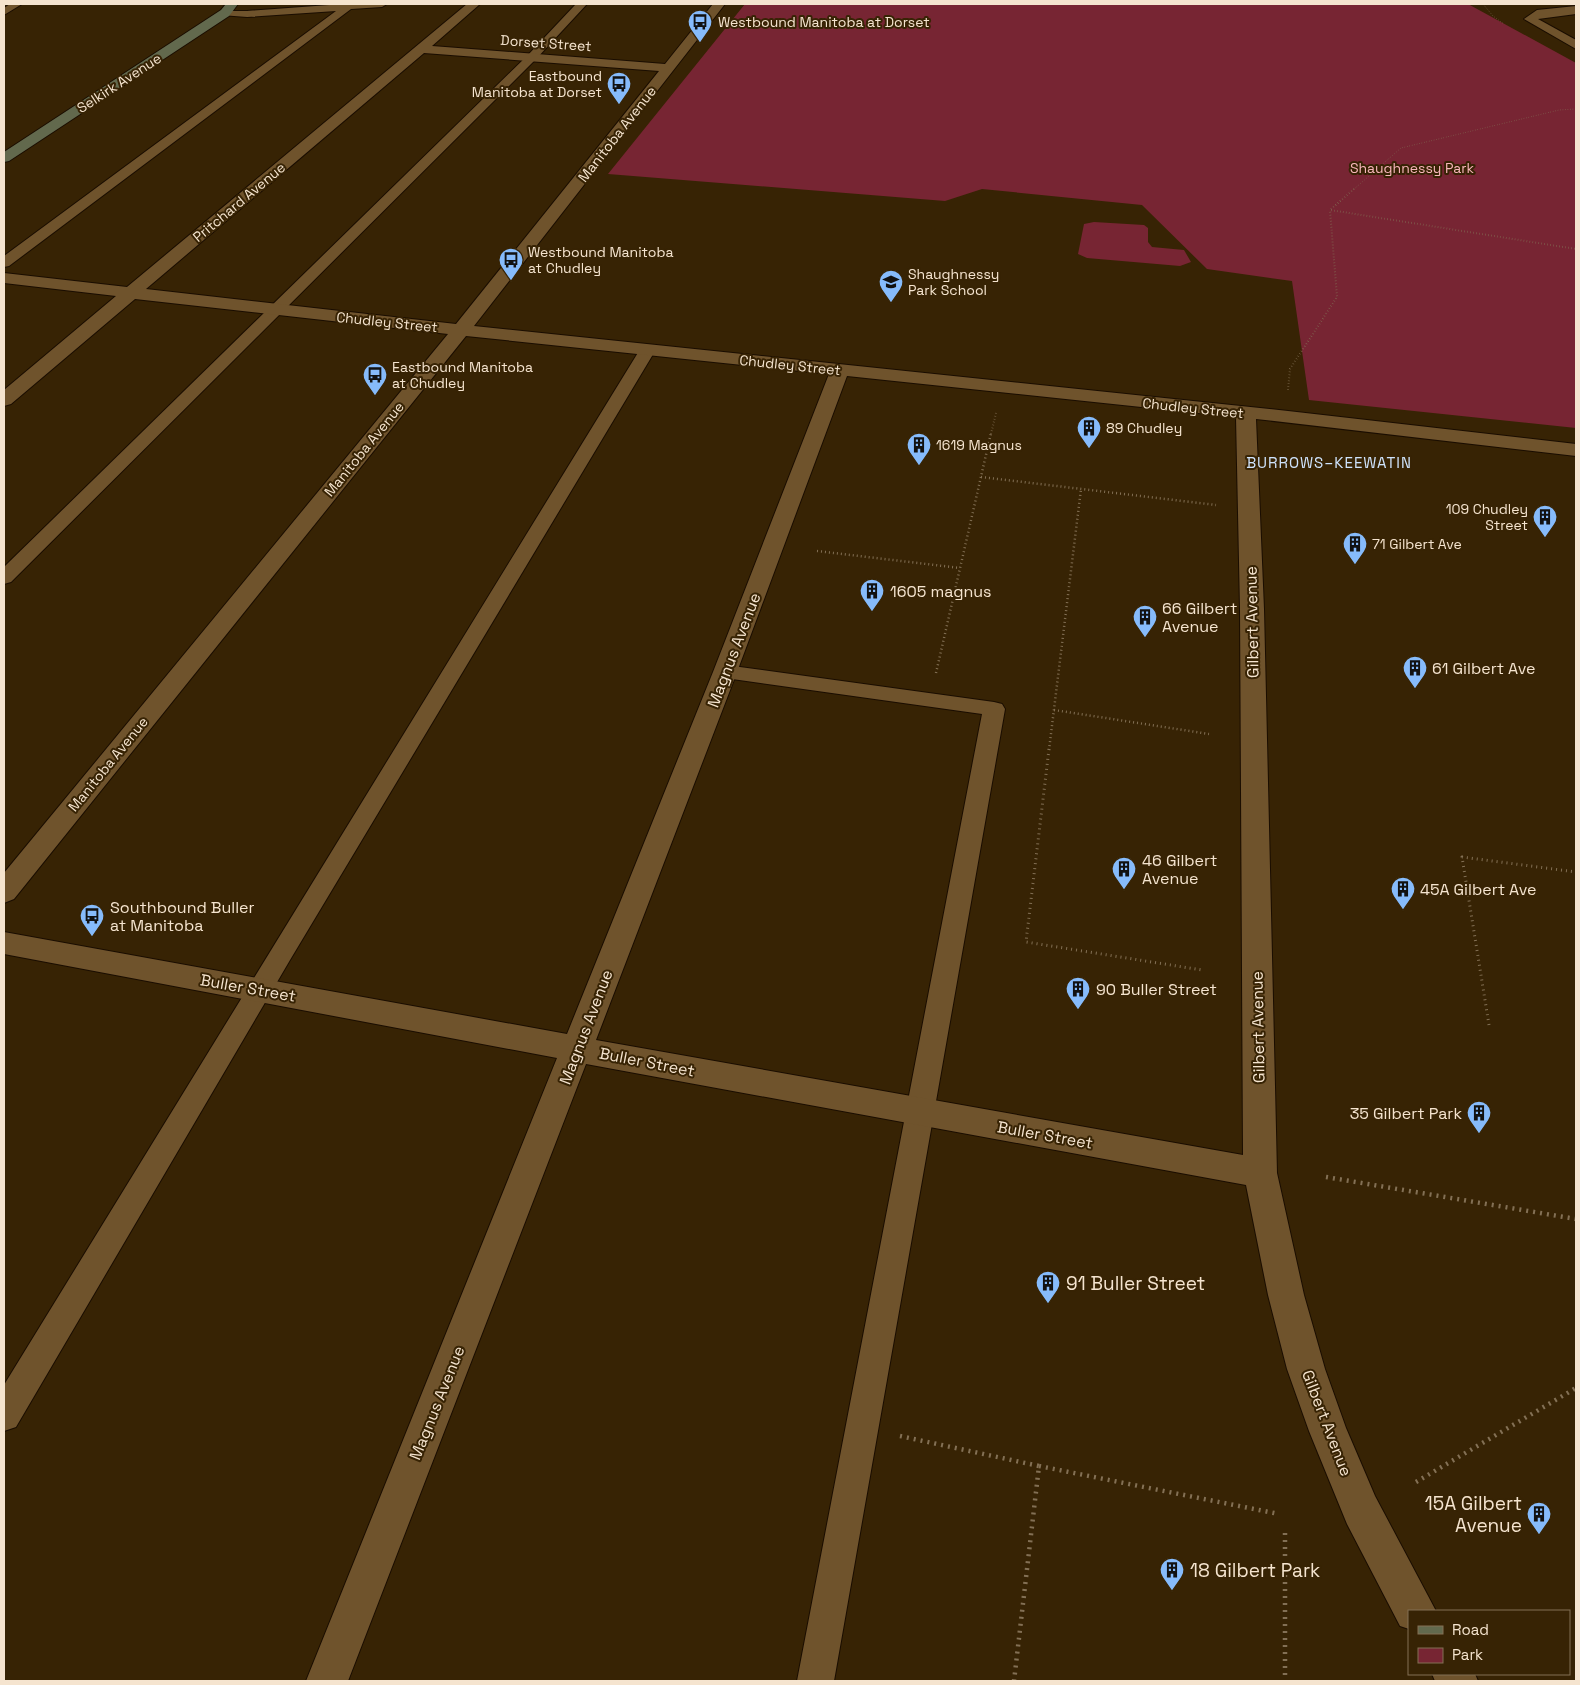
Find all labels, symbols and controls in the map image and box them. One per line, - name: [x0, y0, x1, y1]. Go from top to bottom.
- bus stop icon: Westbound Manitoba at Dorset: [687, 9, 713, 43]
- place label: Westbound Manitoba at Dorset: [718, 13, 930, 31]
- street label: Dorset Street: [500, 31, 592, 55]
- street label: Selkirk Avenue: [73, 49, 165, 117]
- place label: Eastbound Manitoba at Dorset: [472, 67, 602, 101]
- bus stop icon: Eastbound Manitoba at Dorset: [606, 71, 632, 105]
- street label: Manitoba Avenue: [574, 82, 660, 186]
- street label: Pritchard Avenue: [189, 158, 289, 246]
- park label: Shaughnessy Park: [1350, 159, 1475, 177]
- place label: Westbound Manitoba at Chudley: [528, 243, 674, 277]
- bus stop icon: Westbound Manitoba at Chudley: [498, 247, 524, 281]
- place label: Shaughnessy Park School: [908, 265, 999, 299]
- school or university icon: Shaughnessy Park School: [878, 269, 904, 303]
- street label: Chudley Street: [335, 308, 439, 336]
- street label: Chudley Street: [738, 351, 842, 379]
- place label: Eastbound Manitoba at Chudley: [392, 358, 533, 392]
- bus stop icon: Eastbound Manitoba at Chudley: [362, 362, 388, 396]
- street label: Chudley Street: [1141, 394, 1245, 422]
- street label: Manitoba Avenue: [320, 398, 408, 500]
- building icon: 89 Chudley: [1076, 415, 1102, 449]
- place label: 89 Chudley: [1106, 419, 1182, 437]
- building icon: 1619 Magnus: [906, 432, 932, 466]
- place label: 1619 Magnus: [936, 436, 1022, 454]
- district label: BURROWS–KEEWATIN: [1246, 453, 1412, 472]
- place label: 109 Chudley Street: [1446, 500, 1528, 534]
- building icon: 109 Chudley Street: [1532, 504, 1558, 538]
- building icon: 71 Gilbert Ave: [1342, 531, 1368, 565]
- place label: 71 Gilbert Ave: [1372, 535, 1462, 553]
- street label: Gilbert Avenue: [1241, 566, 1263, 678]
- building icon: 1605 magnus: [859, 578, 885, 612]
- place label: 1605 magnus: [890, 581, 991, 602]
- street label: Magnus Avenue: [702, 590, 766, 710]
- place label: 66 Gilbert Avenue: [1162, 598, 1237, 637]
- building icon: 66 Gilbert Avenue: [1132, 604, 1158, 638]
- building icon: 61 Gilbert Ave: [1402, 655, 1428, 689]
- place label: 61 Gilbert Ave: [1432, 658, 1536, 679]
- street label: Manitoba Avenue: [64, 713, 152, 815]
- place label: 46 Gilbert Avenue: [1142, 850, 1217, 889]
- building icon: 46 Gilbert Avenue: [1111, 856, 1137, 890]
- building icon: 45A Gilbert Ave: [1390, 876, 1416, 910]
- place label: 45A Gilbert Ave: [1420, 879, 1537, 900]
- place label: Southbound Buller at Manitoba: [110, 897, 255, 936]
- bus stop icon: Southbound Buller at Manitoba: [79, 903, 105, 937]
- street label: Magnus Avenue: [554, 967, 618, 1087]
- street label: Buller Street: [199, 969, 297, 1007]
- street label: Gilbert Avenue: [1247, 971, 1269, 1083]
- building icon: 90 Buller Street: [1065, 976, 1091, 1010]
- place label: 90 Buller Street: [1096, 979, 1217, 1000]
- street label: Buller Street: [598, 1042, 696, 1082]
- building icon: 35 Gilbert Park: [1466, 1100, 1492, 1134]
- place label: 35 Gilbert Park: [1350, 1103, 1462, 1124]
- street label: Buller Street: [996, 1116, 1094, 1154]
- building icon: 91 Buller Street: [1035, 1270, 1061, 1304]
- place label: 91 Buller Street: [1066, 1271, 1205, 1296]
- street label: Magnus Avenue: [405, 1343, 469, 1463]
- street label: Gilbert Avenue: [1297, 1367, 1357, 1479]
- place label: 15A Gilbert Avenue: [1425, 1491, 1522, 1538]
- building icon: 15A Gilbert Avenue: [1526, 1501, 1552, 1535]
- building icon: 18 Gilbert Park: [1159, 1557, 1185, 1591]
- place label: 18 Gilbert Park: [1190, 1558, 1320, 1583]
- legend: [1408, 1610, 1570, 1675]
- text: Road: [1452, 1620, 1489, 1639]
- text: Park: [1452, 1645, 1483, 1664]

